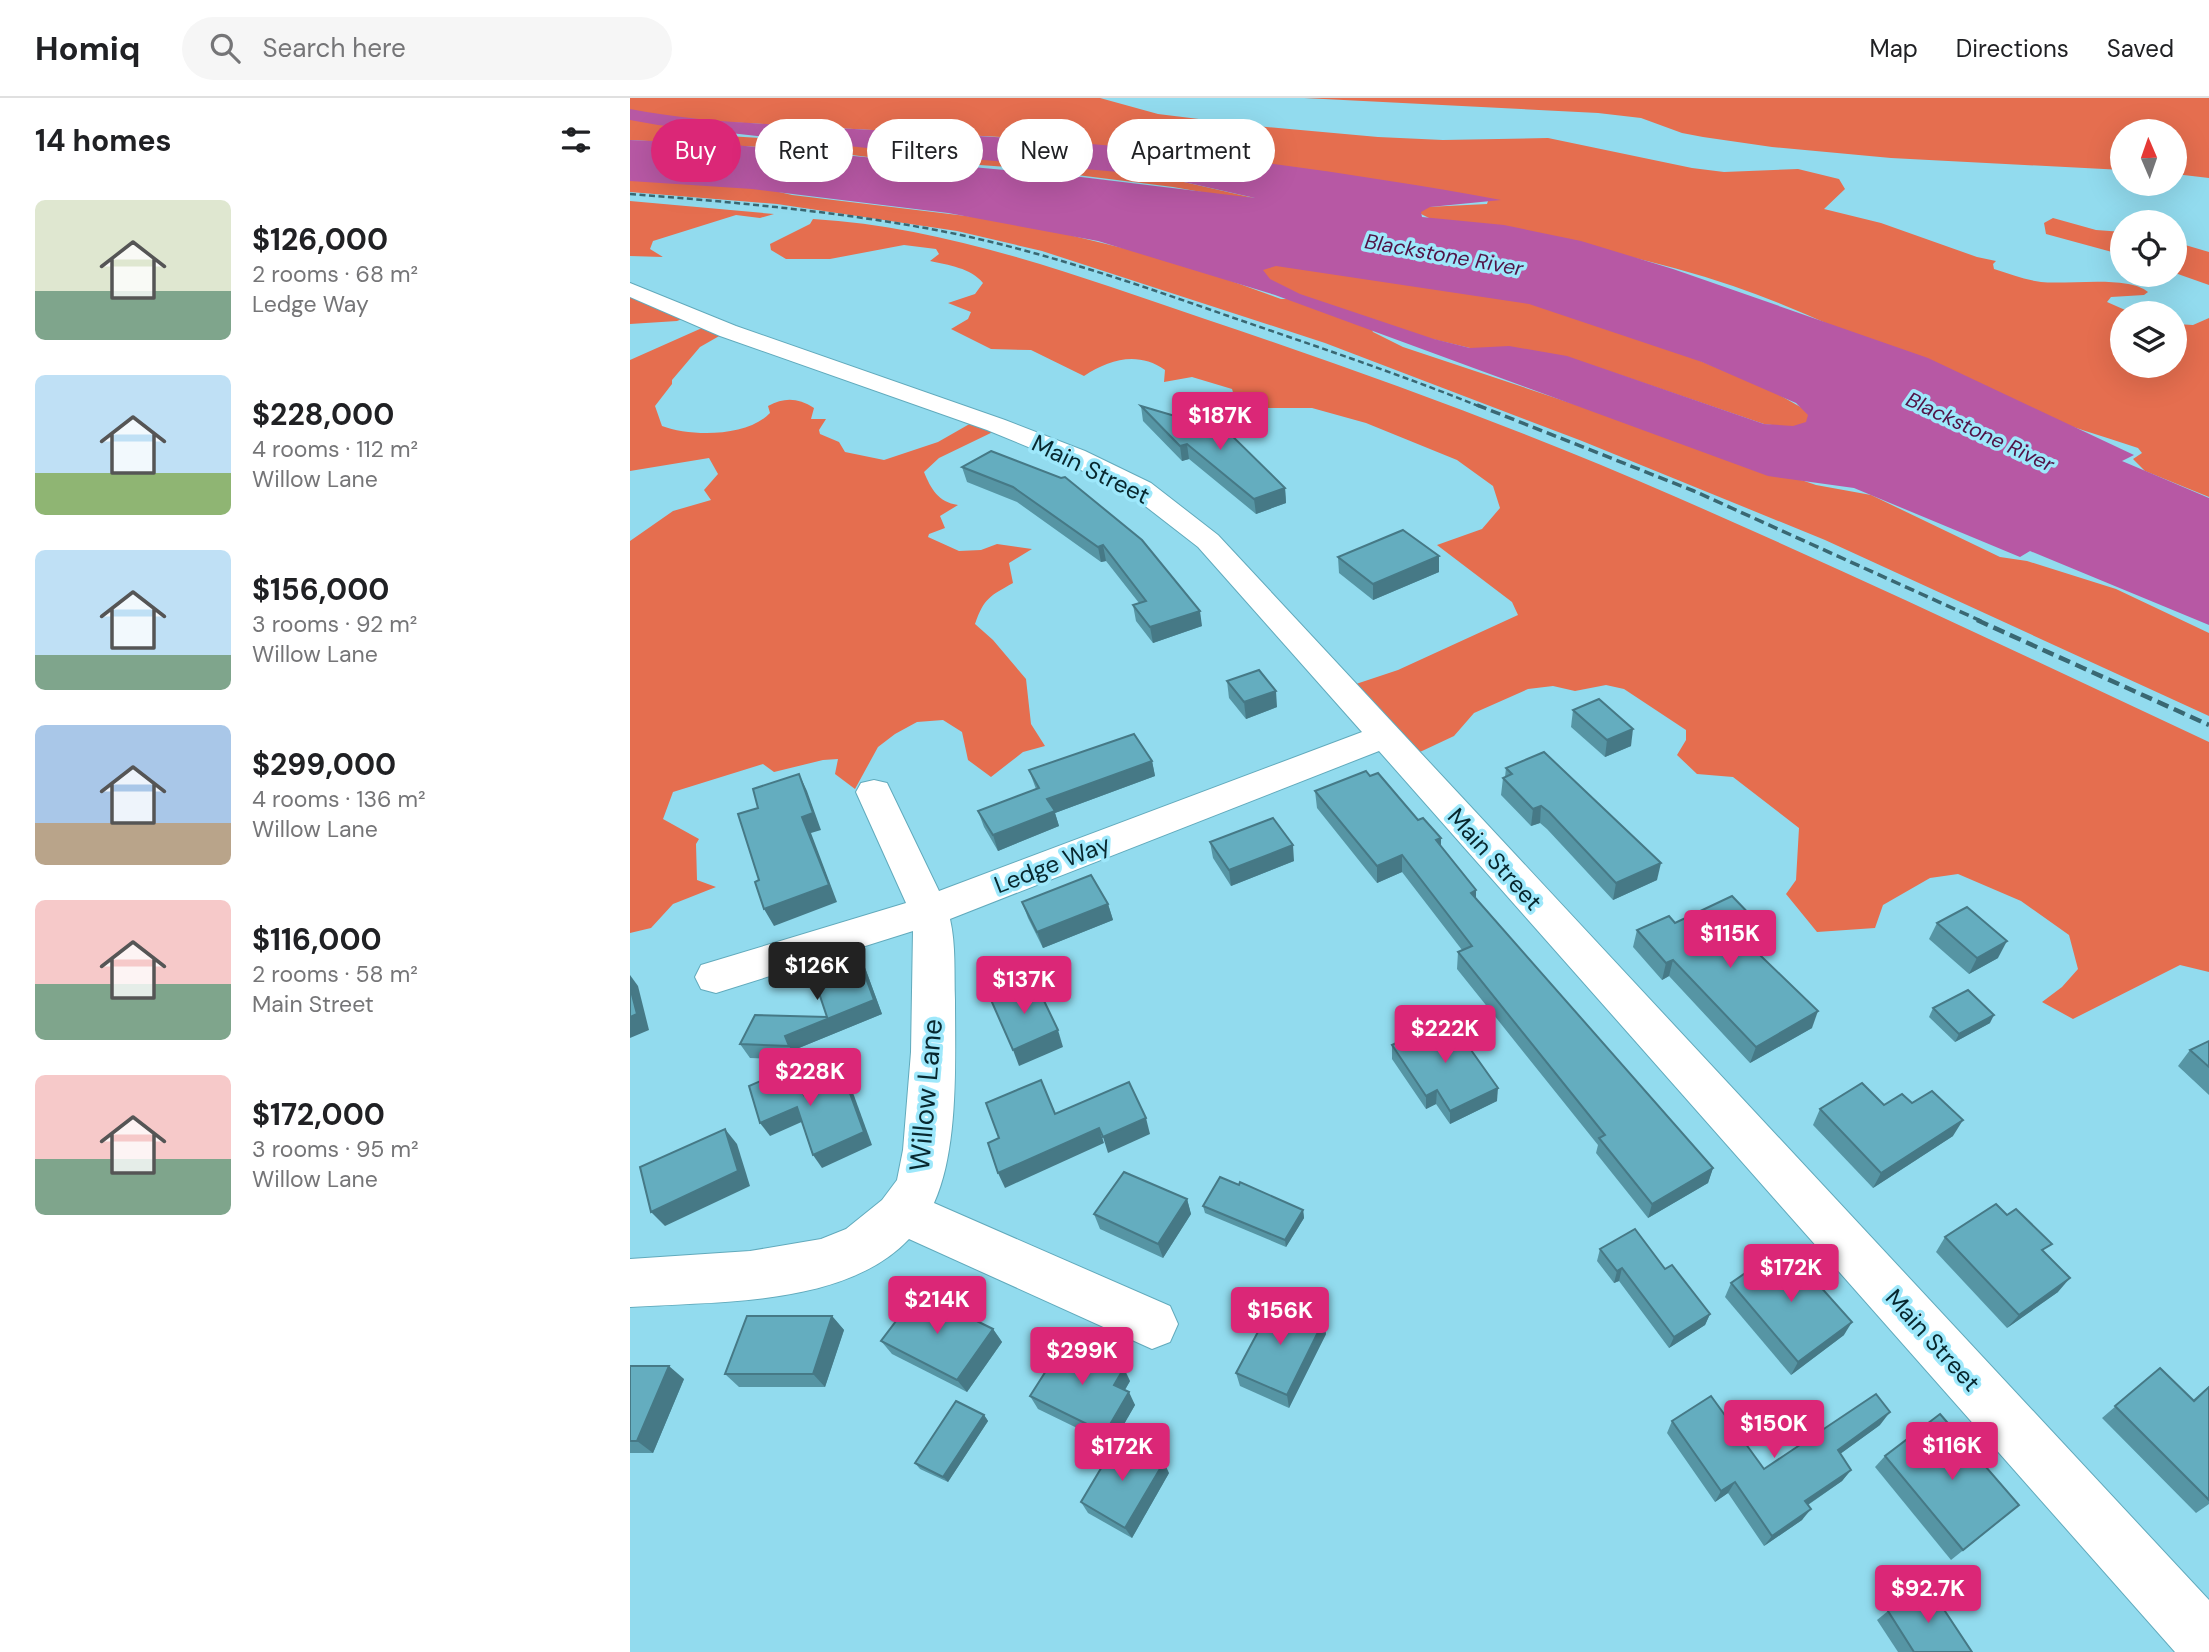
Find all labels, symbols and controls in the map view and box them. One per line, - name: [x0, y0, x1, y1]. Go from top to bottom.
- search box: [182, 17, 672, 80]
- text: Homiq: [35, 27, 140, 70]
- icon: search: [206, 29, 244, 67]
- text: Search here: [262, 31, 406, 65]
- text: Map: [1870, 33, 1918, 64]
- text: Directions: [1956, 33, 2069, 64]
- text: Saved: [2107, 33, 2174, 64]
- chip: Buy: [651, 119, 741, 182]
- chip: Rent: [755, 119, 853, 182]
- chip: Filters: [867, 119, 983, 182]
- chip: New: [997, 119, 1093, 182]
- chip: Apartment: [1107, 119, 1275, 182]
- north arrow: [2110, 119, 2188, 196]
- map controls: [2110, 119, 2187, 378]
- text: 14 homes: [35, 121, 172, 160]
- icon: filters: [557, 121, 595, 159]
- button: locate: [2110, 210, 2187, 287]
- text: $126,000: [252, 220, 388, 259]
- water label: Blackstone River: [1363, 227, 1527, 283]
- icon: home: [91, 228, 175, 312]
- text: 2 rooms · 68 m²: [252, 259, 418, 289]
- text: Ledge Way: [252, 289, 369, 319]
- button: layers: [2110, 301, 2187, 378]
- water label: Blackstone River: [1901, 385, 2060, 479]
- pin: $187K: [1171, 392, 1269, 452]
- text: $228,000: [252, 395, 394, 434]
- text: $187K: [1188, 400, 1252, 430]
- icon: home: [91, 403, 175, 487]
- street label: Main Street: [1027, 427, 1155, 511]
- text: 4 rooms · 112 m²: [252, 434, 418, 464]
- text: Willow Lane: [252, 464, 378, 494]
- text: $156,000: [252, 570, 389, 609]
- icon: home: [91, 578, 175, 662]
- text: 3 rooms · 92 m²: [252, 609, 417, 639]
- text: Willow Lane: [252, 639, 378, 669]
- text: $299,000: [252, 745, 396, 784]
- icon: home: [91, 753, 175, 837]
- text: 4 rooms · 136 m²: [252, 784, 426, 814]
- street label: Main Street: [1441, 801, 1549, 917]
- text: Willow Lane: [252, 814, 378, 844]
- street label: Ledge Way: [990, 828, 1114, 900]
- pin: $115K: [1681, 910, 1779, 970]
- text: $115K: [1700, 918, 1760, 948]
- text: $116,000: [252, 920, 382, 959]
- icon: home: [91, 928, 175, 1012]
- pin: $126K: [768, 942, 866, 1002]
- text: $126K: [784, 950, 850, 980]
- pin: $137K: [975, 956, 1073, 1016]
- text: 2 rooms · 58 m²: [252, 959, 418, 989]
- text: $137K: [992, 964, 1056, 994]
- text: Main Street: [252, 989, 374, 1019]
- pin: $222K: [1396, 1006, 1494, 1065]
- text: $222K: [1411, 1013, 1479, 1043]
- street label: Willow Lane: [901, 1017, 951, 1173]
- pin: $228K: [761, 1048, 859, 1108]
- text: $228K: [775, 1056, 845, 1086]
- text: $172,000: [252, 1095, 385, 1134]
- icon: home: [91, 1103, 175, 1187]
- text: 3 rooms · 95 m²: [252, 1134, 419, 1164]
- text: Willow Lane: [252, 1164, 378, 1194]
- pin: $172K: [1742, 1244, 1840, 1304]
- text: $172K: [1760, 1252, 1822, 1282]
- pin: $214K: [888, 1276, 986, 1336]
- street label: Main Street: [1879, 1282, 1987, 1398]
- text: $214K: [904, 1284, 970, 1314]
- pin: $156K: [1231, 1288, 1329, 1347]
- text: $156K: [1247, 1295, 1313, 1325]
- pin: $299K: [1033, 1328, 1131, 1387]
- text: $299K: [1046, 1335, 1118, 1365]
- pin: $150K: [1725, 1400, 1823, 1460]
- text: $150K: [1740, 1408, 1808, 1438]
- pin: $116K: [1903, 1422, 2001, 1482]
- pin: $172K: [1073, 1424, 1171, 1483]
- text: $116K: [1922, 1430, 1982, 1460]
- text: $172K: [1091, 1431, 1153, 1461]
- pin: $92.7K: [1871, 1566, 1985, 1625]
- text: $92.7K: [1891, 1573, 1965, 1603]

